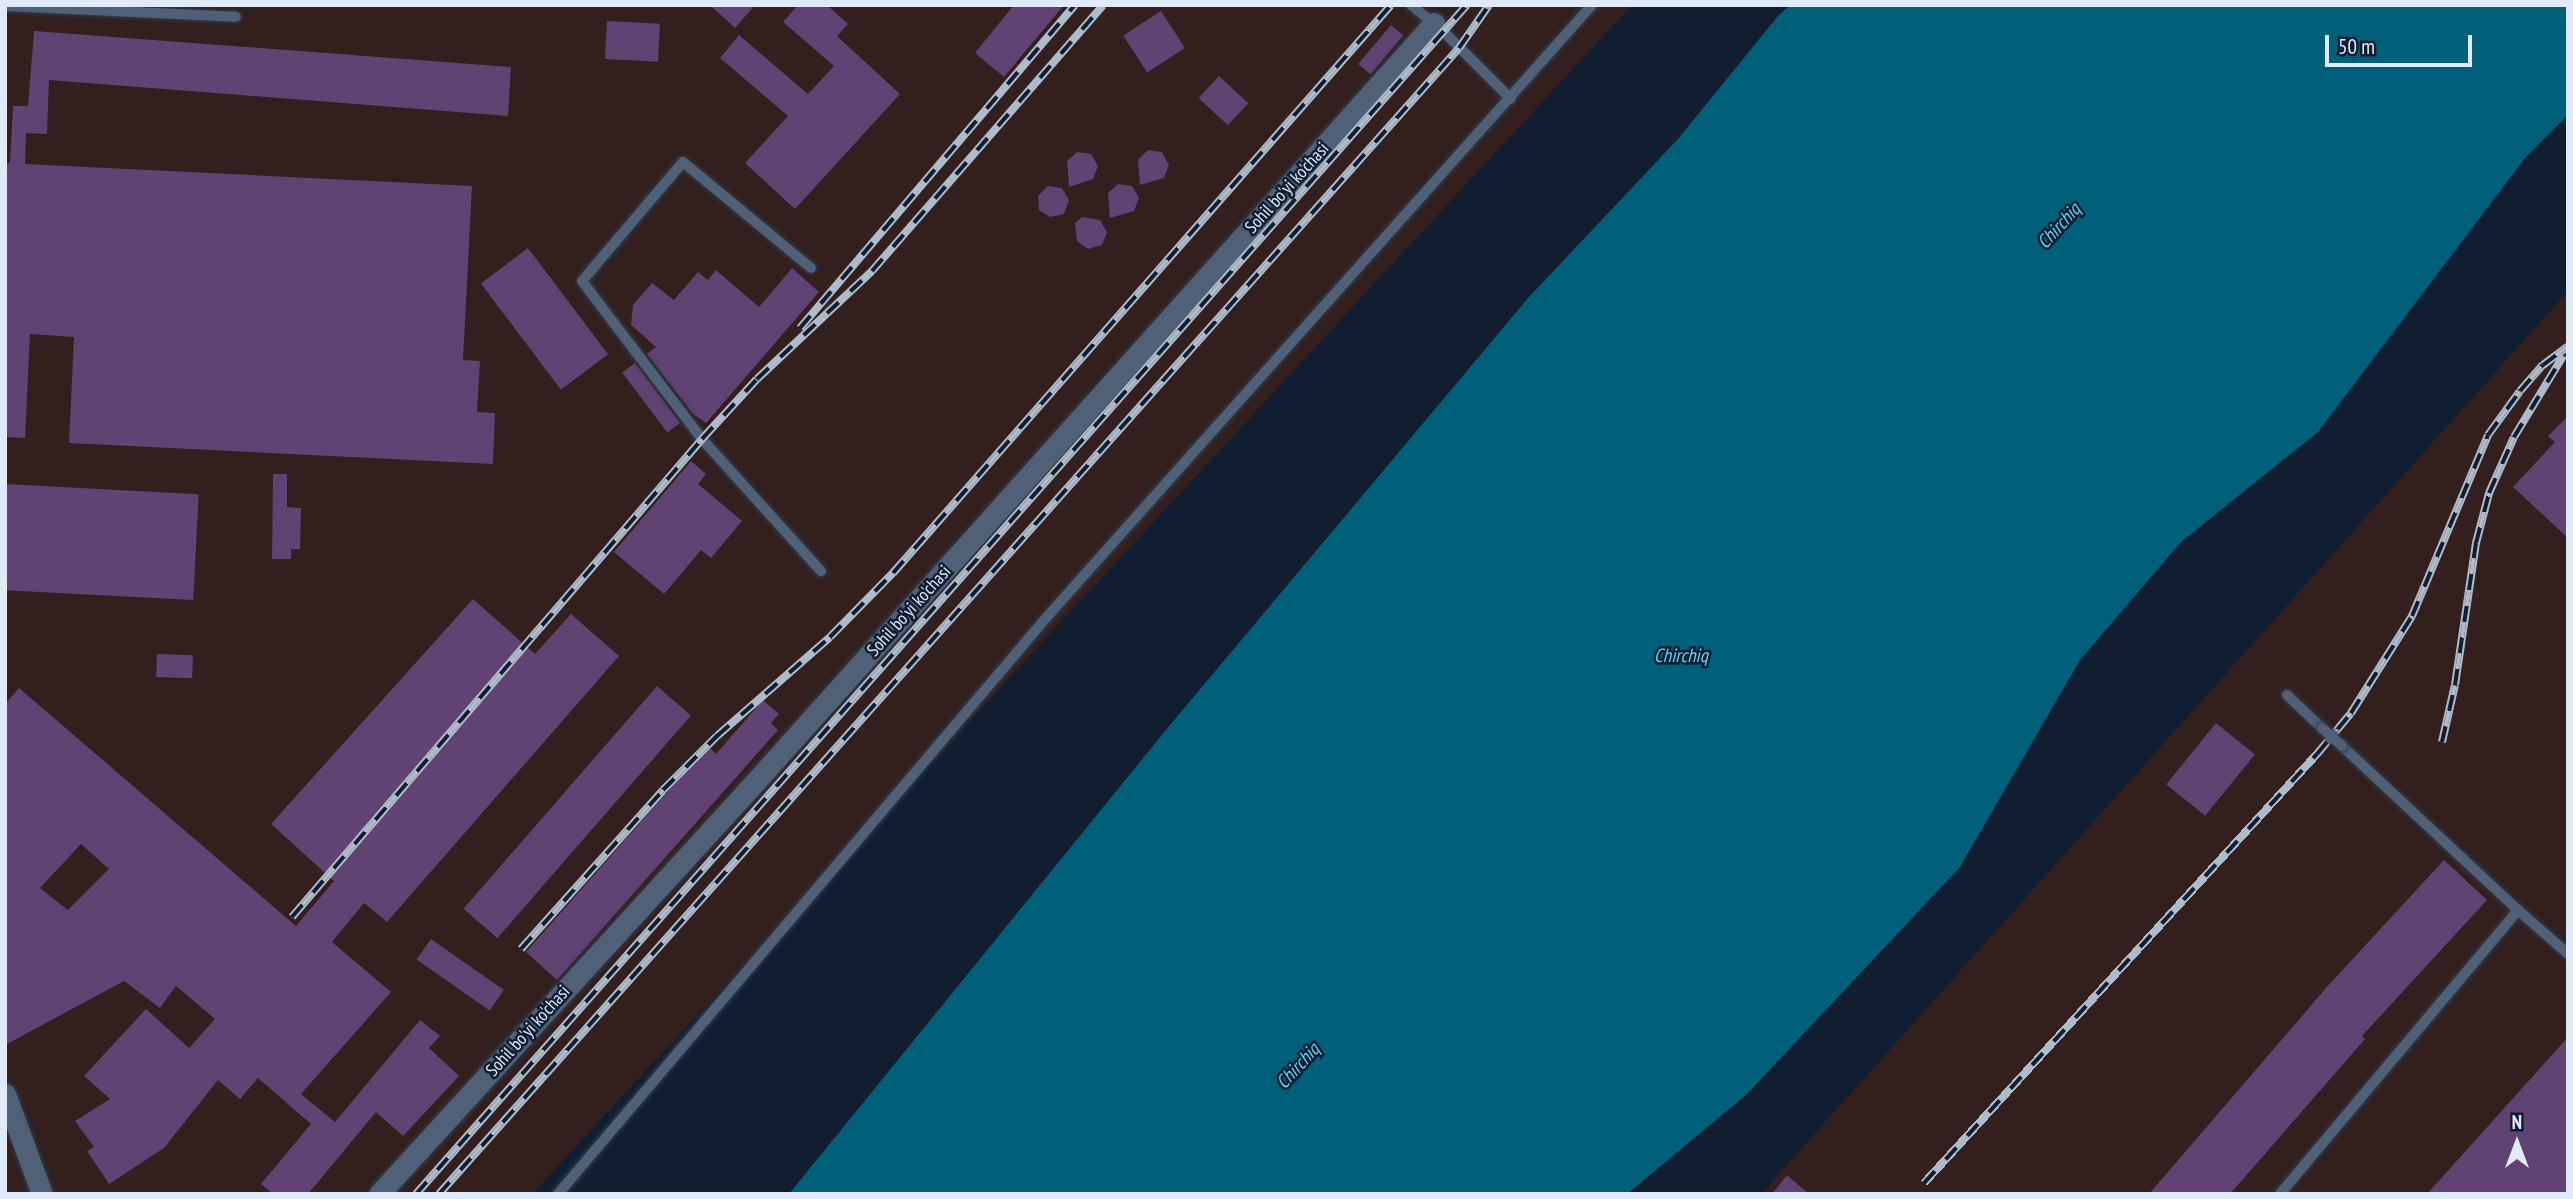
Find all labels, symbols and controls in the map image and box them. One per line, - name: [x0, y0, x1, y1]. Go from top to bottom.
- scale bar: [2328, 21, 2475, 65]
- text: 50 m: [2338, 33, 2375, 60]
- street label: Sohil bo'yi ko'chasi: [1241, 138, 1333, 238]
- water label: Chirchiq: [2033, 198, 2085, 254]
- street label: Sohil bo'yi ko'chasi: [863, 561, 955, 661]
- water label: Chirchiq: [1654, 645, 1708, 667]
- street label: Sohil bo'yi ko'chasi: [482, 981, 574, 1081]
- water label: Chirchiq: [1272, 1038, 1324, 1094]
- north arrow: [2482, 1108, 2552, 1178]
- text: N: [2512, 1110, 2522, 1134]

